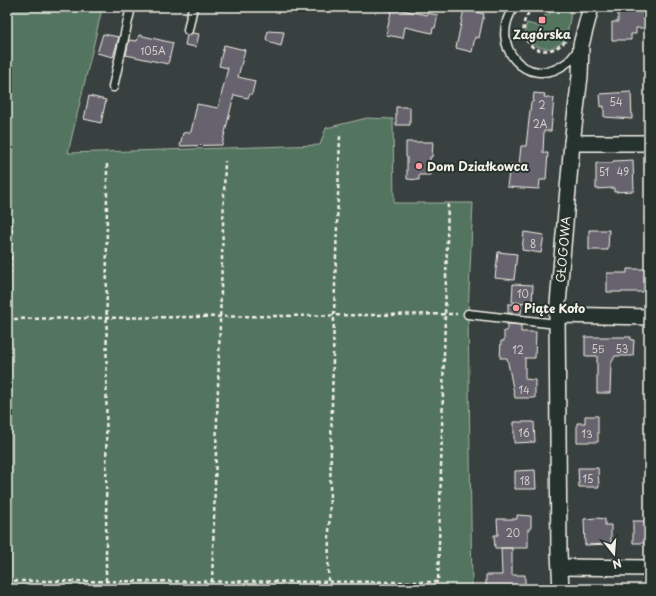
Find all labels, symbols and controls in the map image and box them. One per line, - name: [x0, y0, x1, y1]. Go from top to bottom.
- marker: Zagórska: [537, 15, 547, 25]
- place label: Zagórska: [513, 25, 571, 43]
- house number: 105A: [140, 43, 166, 58]
- house number: 54: [609, 94, 623, 109]
- house number: 2: [538, 97, 546, 112]
- house number: 2A: [533, 116, 548, 131]
- place label: Dom Działkowca: [427, 157, 529, 175]
- marker: Dom Działkowca: [414, 161, 424, 171]
- house number: 51: [599, 164, 609, 179]
- house number: 49: [617, 164, 629, 179]
- street label: GŁOGOWA: [551, 215, 575, 283]
- house number: 8: [530, 236, 536, 251]
- house number: 10: [517, 286, 529, 301]
- place label: Piąte Koło: [524, 299, 585, 317]
- marker: Piąte Koło: [511, 303, 521, 313]
- house number: 55: [592, 341, 605, 356]
- house number: 53: [616, 341, 628, 356]
- house number: 12: [512, 342, 524, 357]
- house number: 14: [518, 382, 530, 397]
- house number: 16: [518, 425, 530, 440]
- house number: 13: [581, 426, 593, 441]
- house number: 15: [583, 471, 593, 486]
- house number: 18: [520, 473, 530, 488]
- house number: 20: [506, 525, 520, 540]
- north arrow: [594, 534, 634, 574]
- text: N: [610, 555, 624, 574]

